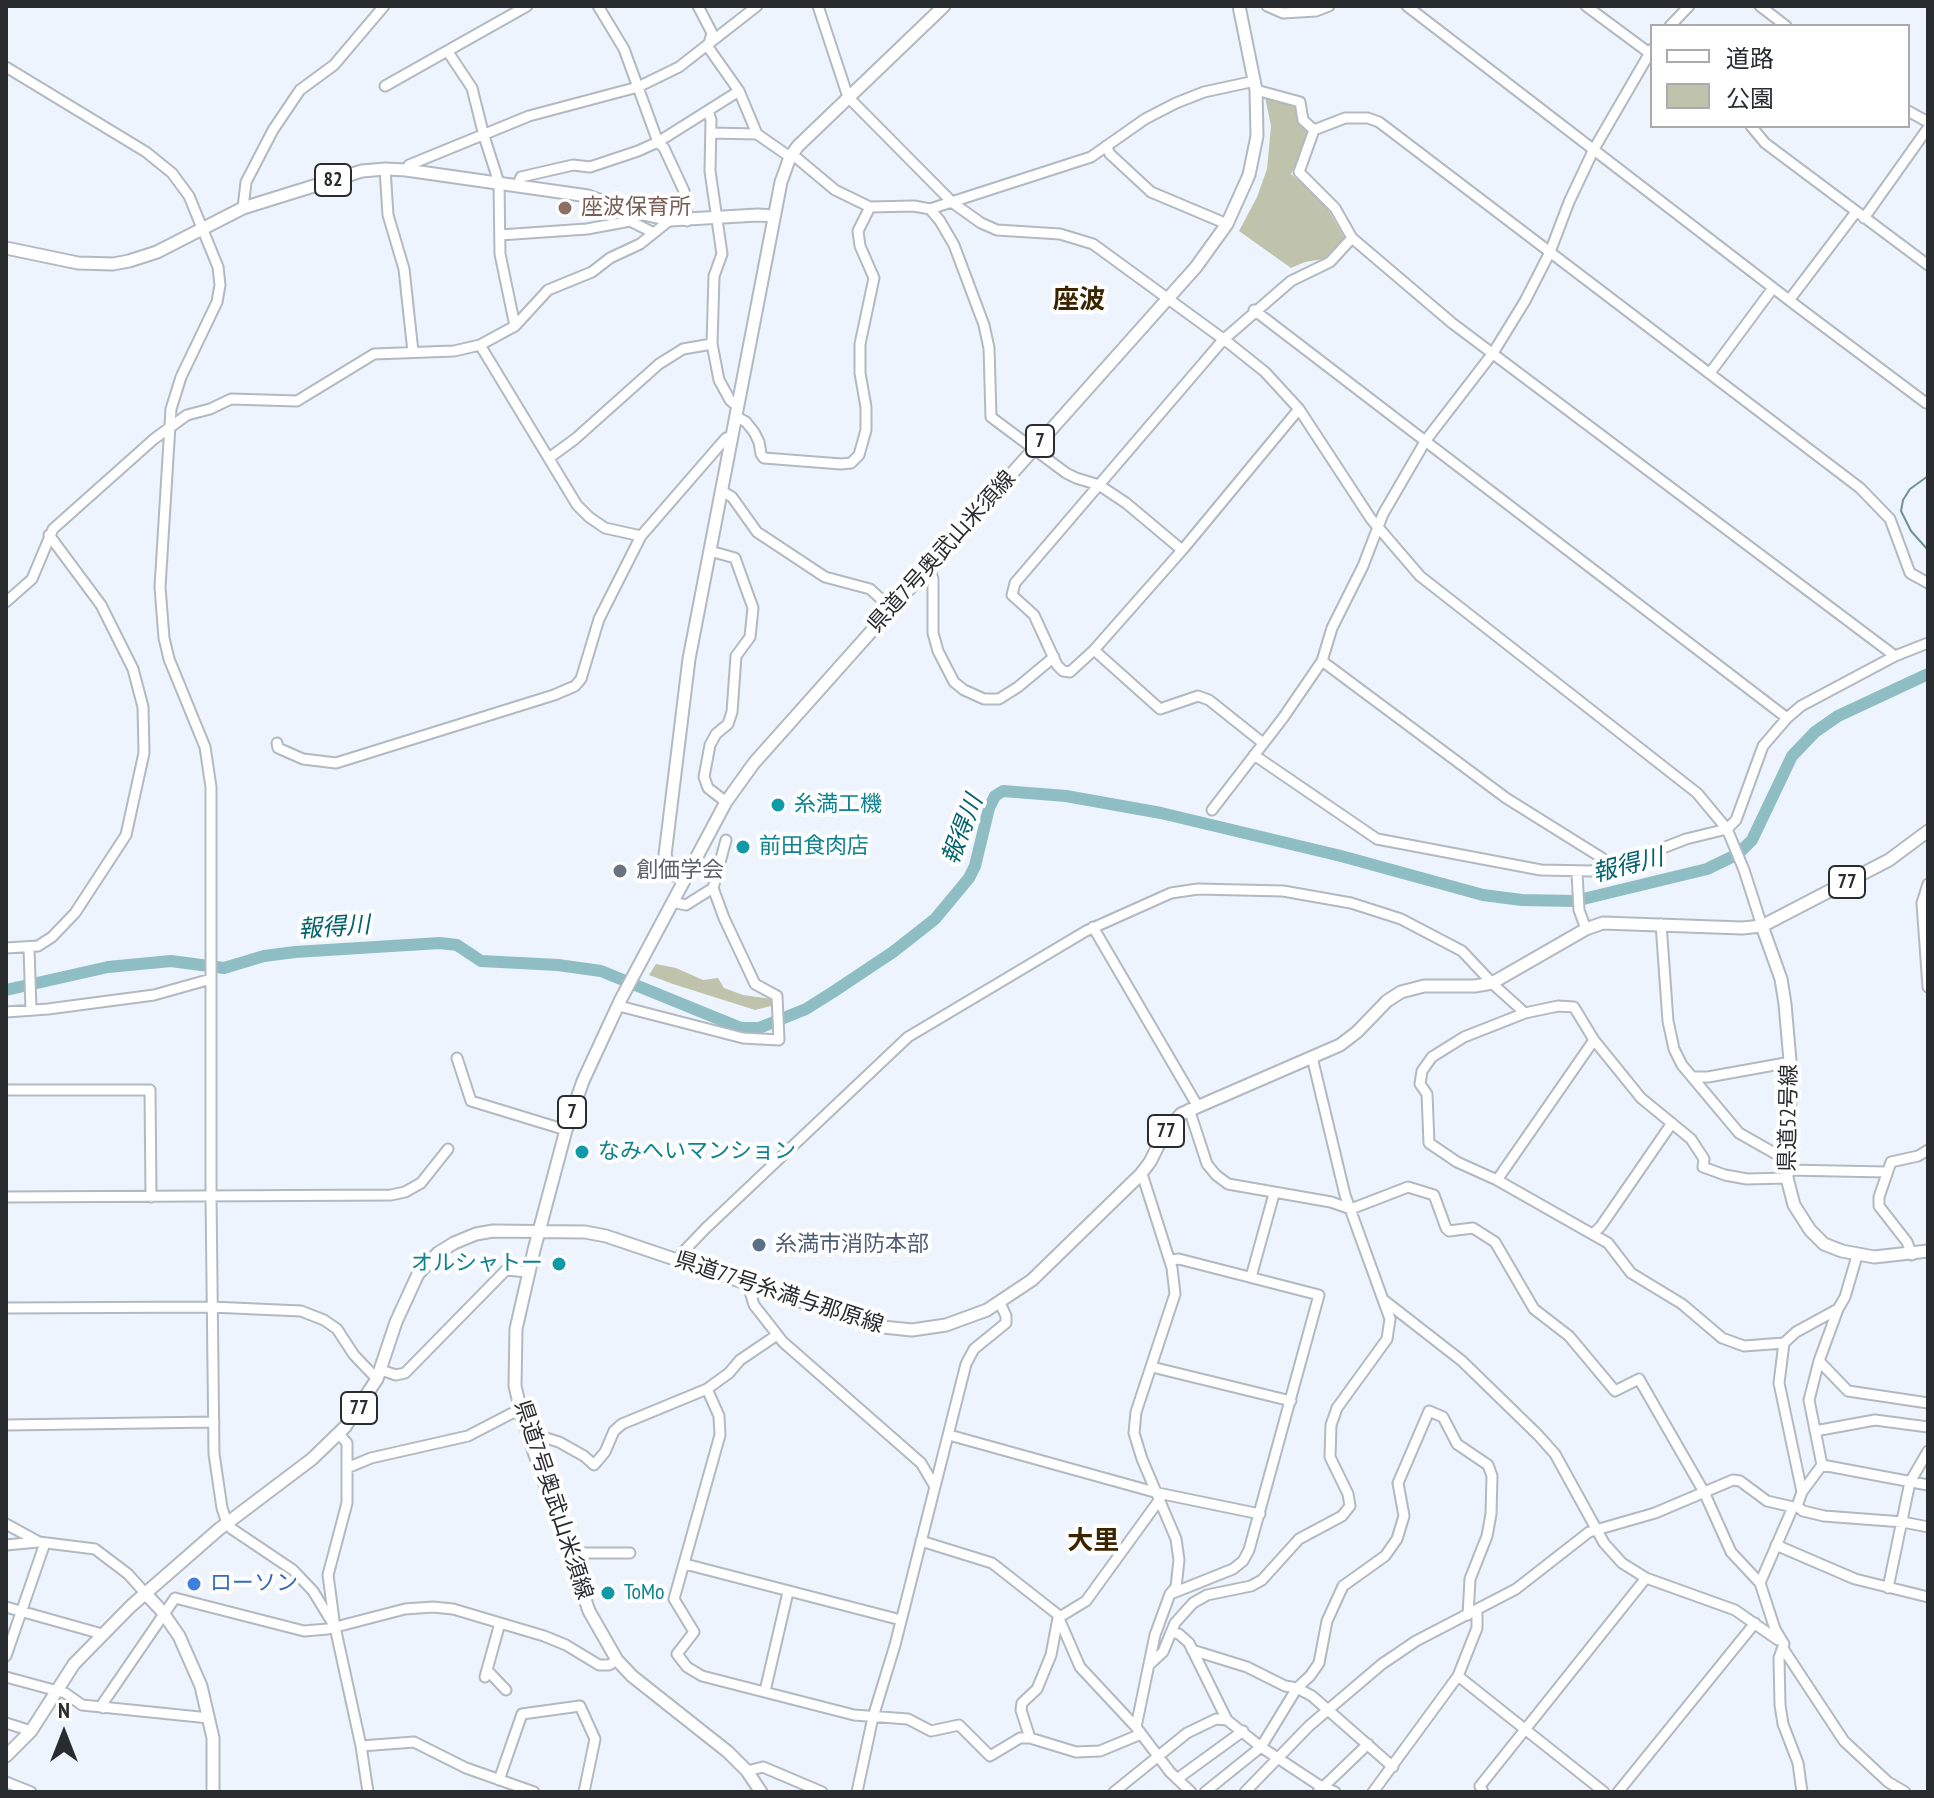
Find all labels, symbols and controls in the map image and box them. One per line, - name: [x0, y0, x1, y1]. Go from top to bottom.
- legend: [1650, 24, 1910, 128]
- text: 道路: [1726, 43, 1774, 74]
- text: 公園: [1726, 83, 1774, 114]
- road number: 82: [315, 164, 351, 196]
- place label: 座波保育所: [581, 195, 691, 221]
- marker: 座波保育所: [556, 199, 574, 217]
- district label: 座波: [1053, 285, 1105, 317]
- road number: 7: [1026, 425, 1054, 457]
- street label: 県道7号奥武山米須線: [863, 466, 1021, 638]
- water label: 報得川: [937, 791, 989, 869]
- place label: 糸満工機: [794, 792, 882, 818]
- marker: 糸満工機: [769, 796, 787, 814]
- place label: 前田食肉店: [759, 834, 869, 860]
- marker: 前田食肉店: [734, 838, 752, 856]
- water label: 報得川: [1590, 843, 1666, 889]
- place label: 創価学会: [636, 858, 724, 884]
- marker: 創価学会: [611, 862, 629, 880]
- road number: 77: [1829, 866, 1865, 898]
- water label: 報得川: [297, 911, 371, 945]
- street label: 県道52号線: [1775, 1064, 1803, 1172]
- road number: 7: [558, 1096, 586, 1128]
- road number: 77: [1148, 1115, 1184, 1147]
- place label: なみへいマンション: [598, 1139, 796, 1165]
- marker: なみへいマンション: [573, 1143, 591, 1161]
- place label: 糸満市消防本部: [775, 1232, 929, 1258]
- marker: 糸満市消防本部: [750, 1236, 768, 1254]
- street label: 県道77号糸満与那原線: [671, 1247, 887, 1339]
- place label: オルシャトー: [411, 1251, 543, 1277]
- marker: オルシャトー: [550, 1255, 568, 1273]
- road number: 77: [341, 1392, 377, 1424]
- street label: 県道7号奥武山米須線: [508, 1397, 598, 1603]
- district label: 大里: [1067, 1526, 1119, 1558]
- place label: ローソン: [210, 1571, 298, 1597]
- marker: ローソン: [185, 1575, 203, 1593]
- place label: ToMo: [624, 1580, 665, 1606]
- marker: ToMo: [599, 1584, 617, 1602]
- north arrow: [24, 1694, 104, 1774]
- text: N: [58, 1696, 70, 1724]

